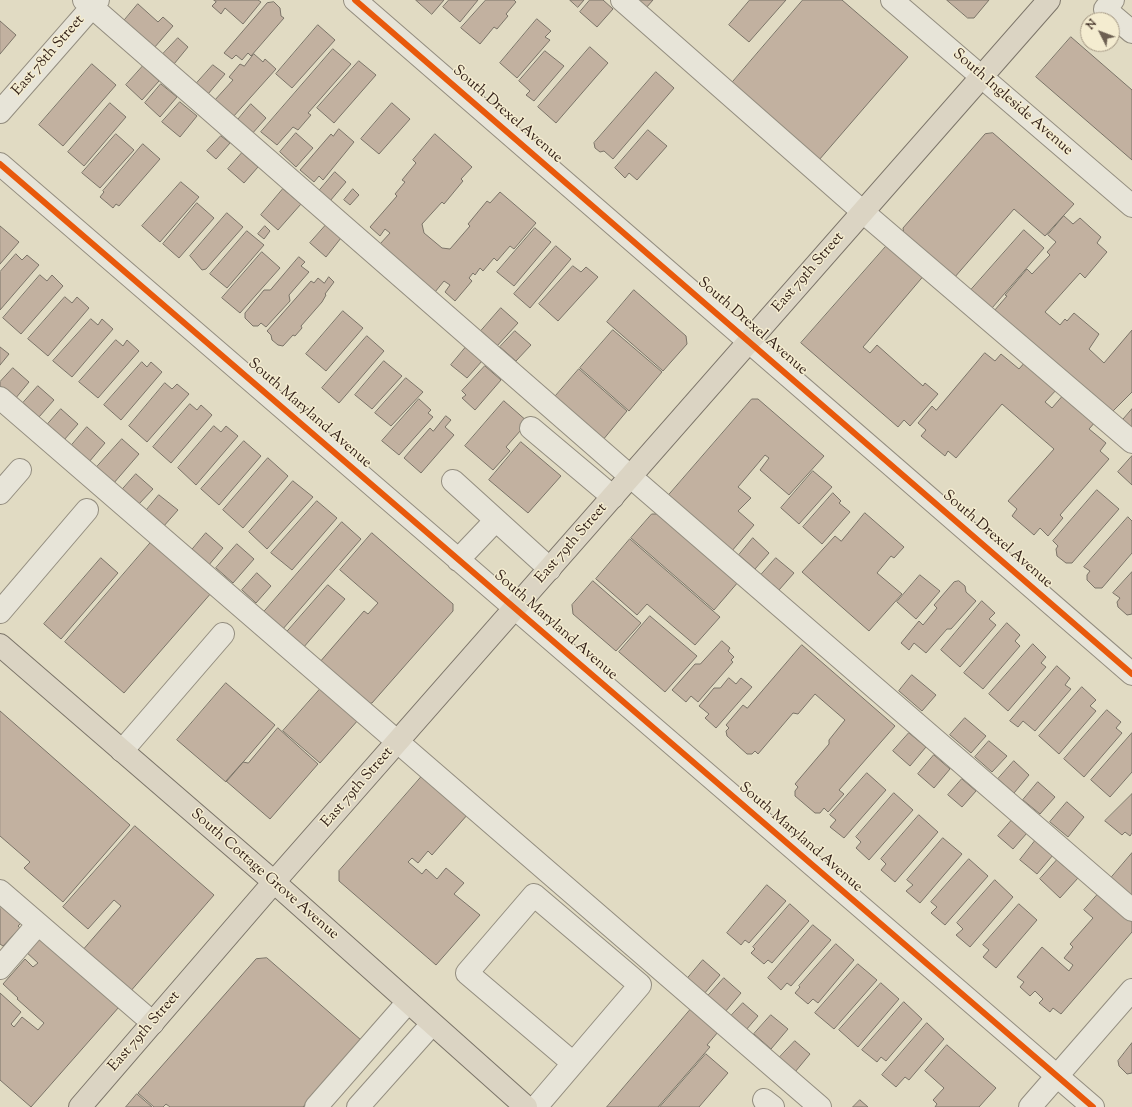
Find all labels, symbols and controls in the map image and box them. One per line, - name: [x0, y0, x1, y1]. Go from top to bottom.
- street label: East 78th Street: [9, 12, 89, 100]
- north arrow: [1080, 12, 1120, 52]
- text: N: [1083, 16, 1101, 33]
- street label: South Ingleside Avenue: [948, 46, 1076, 160]
- street label: South Drexel Avenue: [448, 62, 566, 168]
- street label: East 79th Street: [769, 229, 849, 317]
- street label: South Drexel Avenue: [693, 274, 811, 380]
- street label: South Maryland Avenue: [243, 355, 375, 473]
- street label: South Drexel Avenue: [938, 487, 1056, 593]
- street label: East 79th Street: [532, 500, 612, 588]
- street label: South Maryland Avenue: [489, 567, 621, 685]
- street label: East 79th Street: [318, 744, 398, 832]
- street label: South Maryland Avenue: [734, 779, 866, 897]
- street label: South Cottage Grove Avenue: [186, 806, 342, 944]
- street label: East 79th Street: [105, 988, 185, 1076]

